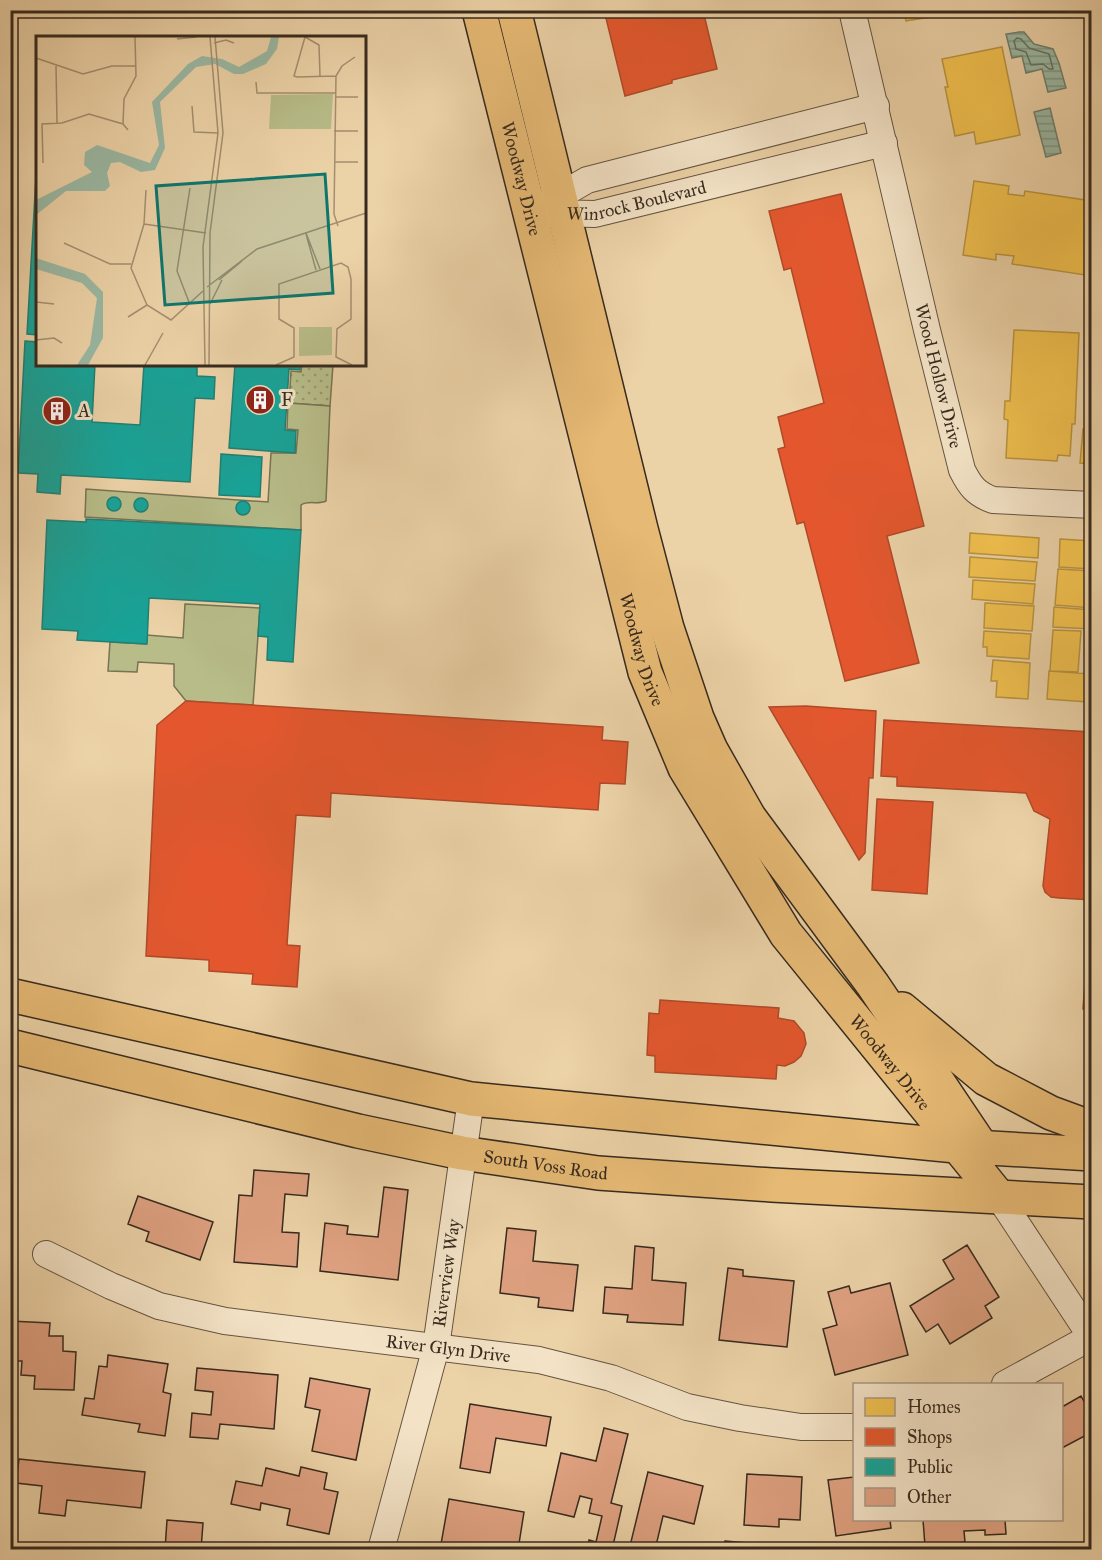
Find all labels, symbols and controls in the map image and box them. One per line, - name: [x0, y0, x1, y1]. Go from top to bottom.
- inset map: [36, 36, 366, 366]
- street label: Woodway Drive: [496, 119, 546, 238]
- street label: Winrock Boulevard: [567, 176, 709, 225]
- street label: Wood Hollow Drive: [910, 301, 967, 451]
- building icon: F: [244, 384, 276, 416]
- place label: F: [281, 389, 293, 411]
- building icon: A: [41, 395, 73, 427]
- place label: A: [77, 400, 90, 422]
- street label: Woodway Drive: [615, 591, 669, 709]
- street label: Woodway Drive: [845, 1010, 935, 1115]
- street label: South Voss Road: [482, 1145, 608, 1185]
- street label: Riverview Way: [428, 1217, 465, 1329]
- street label: River Glyn Drive: [385, 1330, 512, 1367]
- legend: [853, 1383, 1063, 1521]
- text: Homes: [907, 1396, 961, 1418]
- text: Shops: [907, 1426, 952, 1448]
- text: Public: [907, 1456, 953, 1478]
- text: Other: [907, 1486, 952, 1508]

